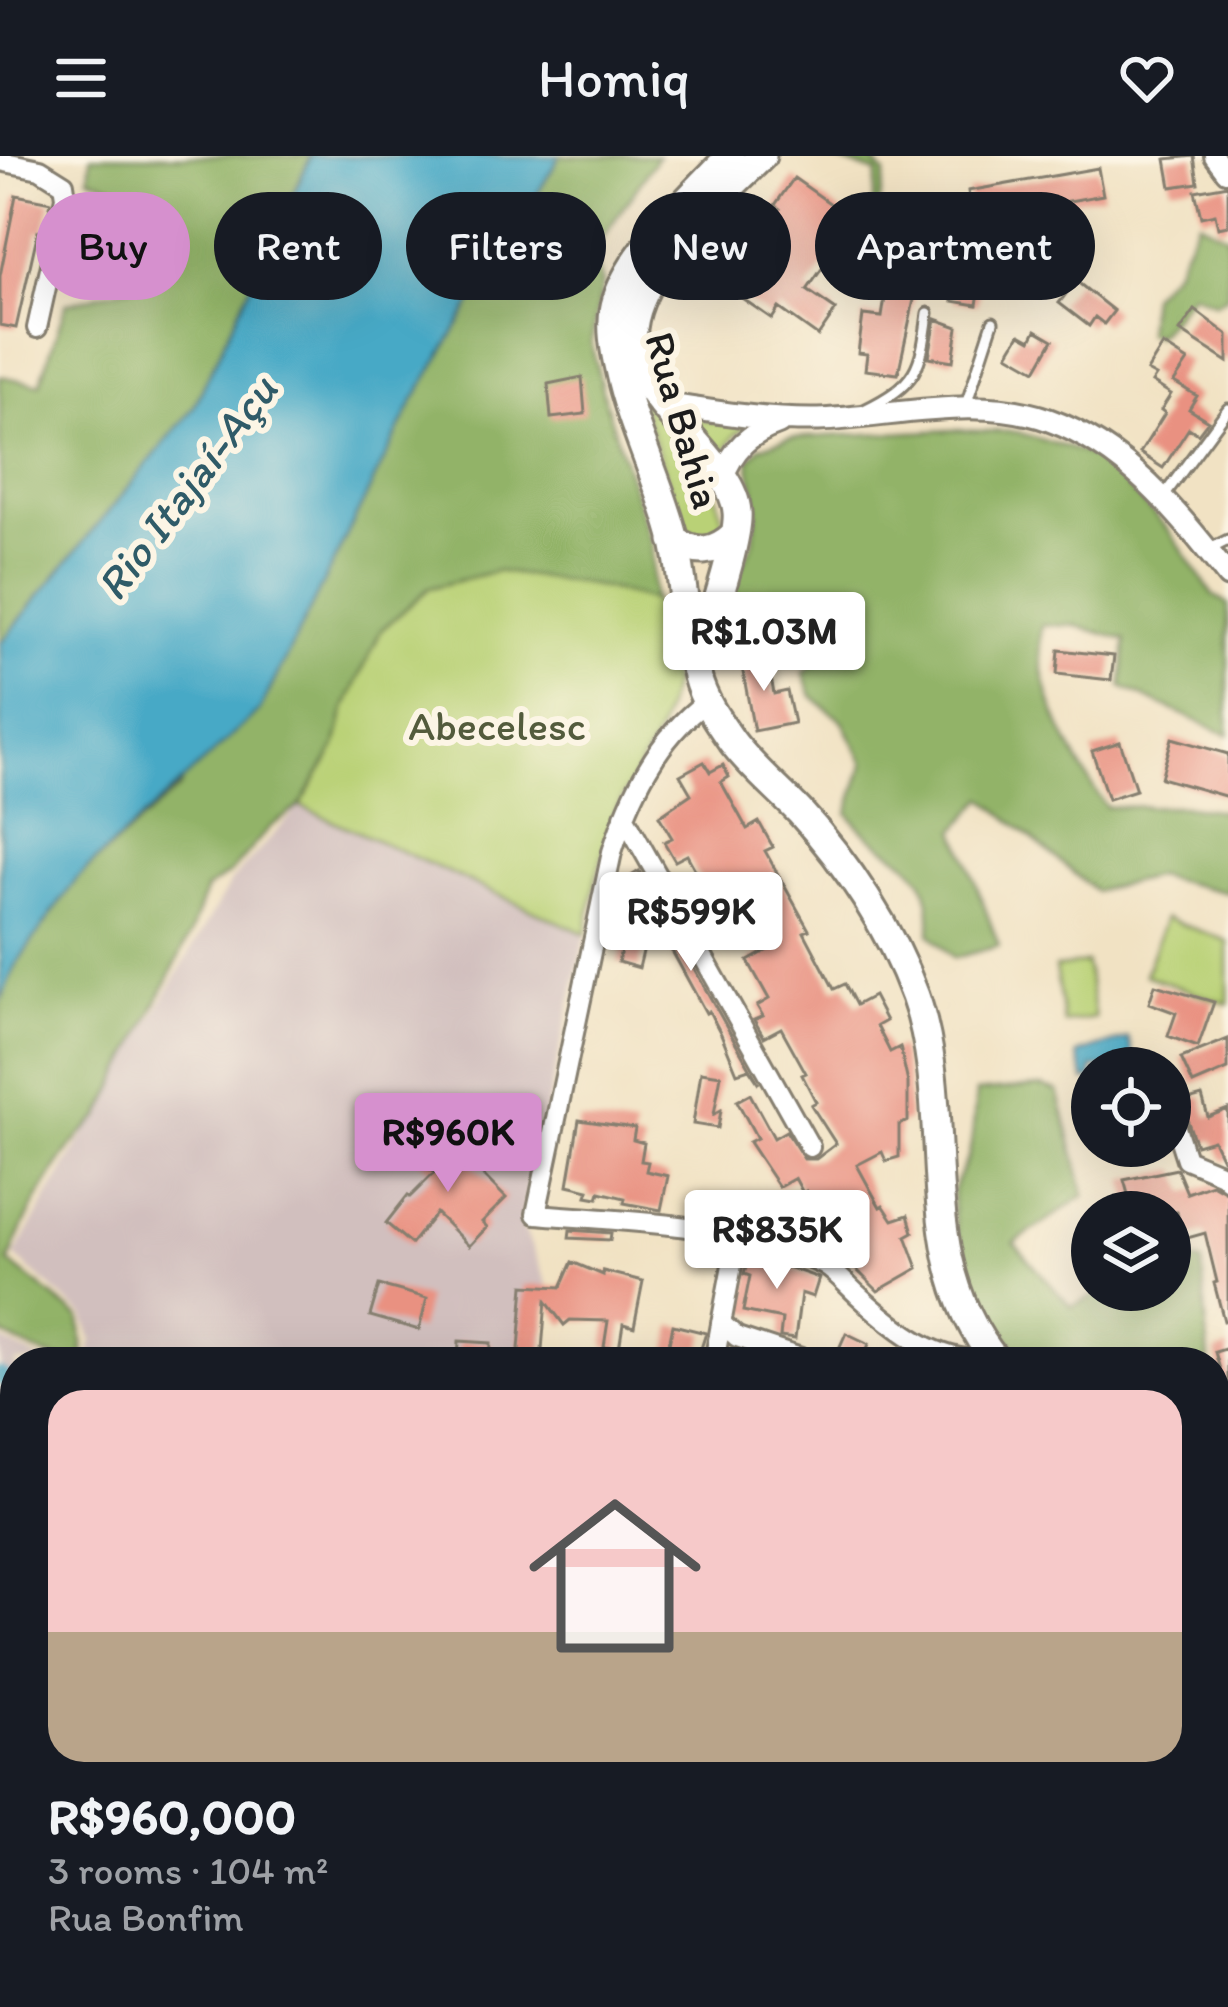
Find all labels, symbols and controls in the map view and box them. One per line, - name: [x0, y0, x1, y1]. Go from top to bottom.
- icon: menu: [48, 45, 114, 111]
- icon: heart: [1114, 45, 1180, 111]
- text: Homiq: [538, 46, 690, 111]
- chip: Buy: [36, 192, 190, 300]
- chip: Rent: [214, 192, 382, 300]
- chip: Filters: [406, 192, 606, 300]
- chip: New: [630, 192, 791, 300]
- chip: Apartment: [815, 192, 1095, 300]
- street label: Rua Bahia: [634, 326, 733, 514]
- water label: Rio Itajaí-Açu: [84, 364, 288, 610]
- pin: R$1.03M: [653, 592, 875, 694]
- text: R$1.03M: [690, 607, 838, 654]
- park label: Abecelesc: [408, 700, 586, 751]
- pin: R$599K: [593, 872, 789, 974]
- text: R$599K: [626, 887, 756, 934]
- map controls: [1071, 1047, 1191, 1311]
- button: locate: [1071, 1047, 1191, 1167]
- pin: R$960K: [350, 1093, 546, 1195]
- text: R$960K: [382, 1108, 514, 1155]
- pin: R$835K: [679, 1190, 875, 1292]
- button: layers: [1071, 1191, 1191, 1311]
- text: R$835K: [712, 1205, 842, 1252]
- icon: home: [507, 1468, 723, 1684]
- text: R$960,000: [48, 1786, 296, 1847]
- text: 3 rooms · 104 m²: [48, 1847, 328, 1894]
- text: Rua Bonfim: [48, 1894, 244, 1941]

